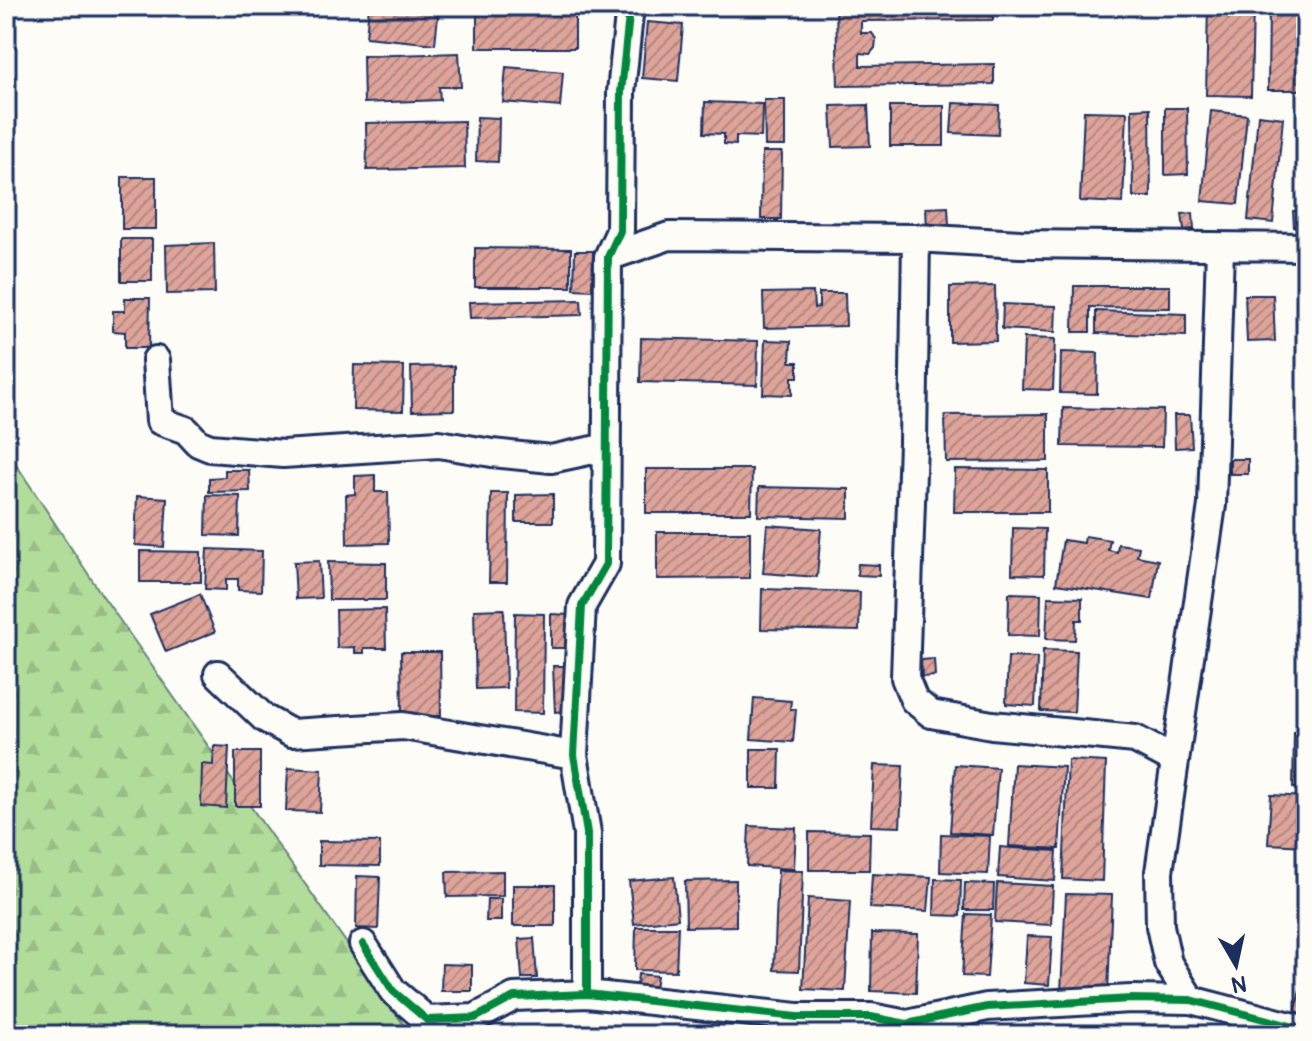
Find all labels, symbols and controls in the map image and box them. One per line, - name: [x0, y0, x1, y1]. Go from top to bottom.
- north arrow: [1196, 925, 1276, 1005]
- text: N: [1229, 969, 1249, 999]

